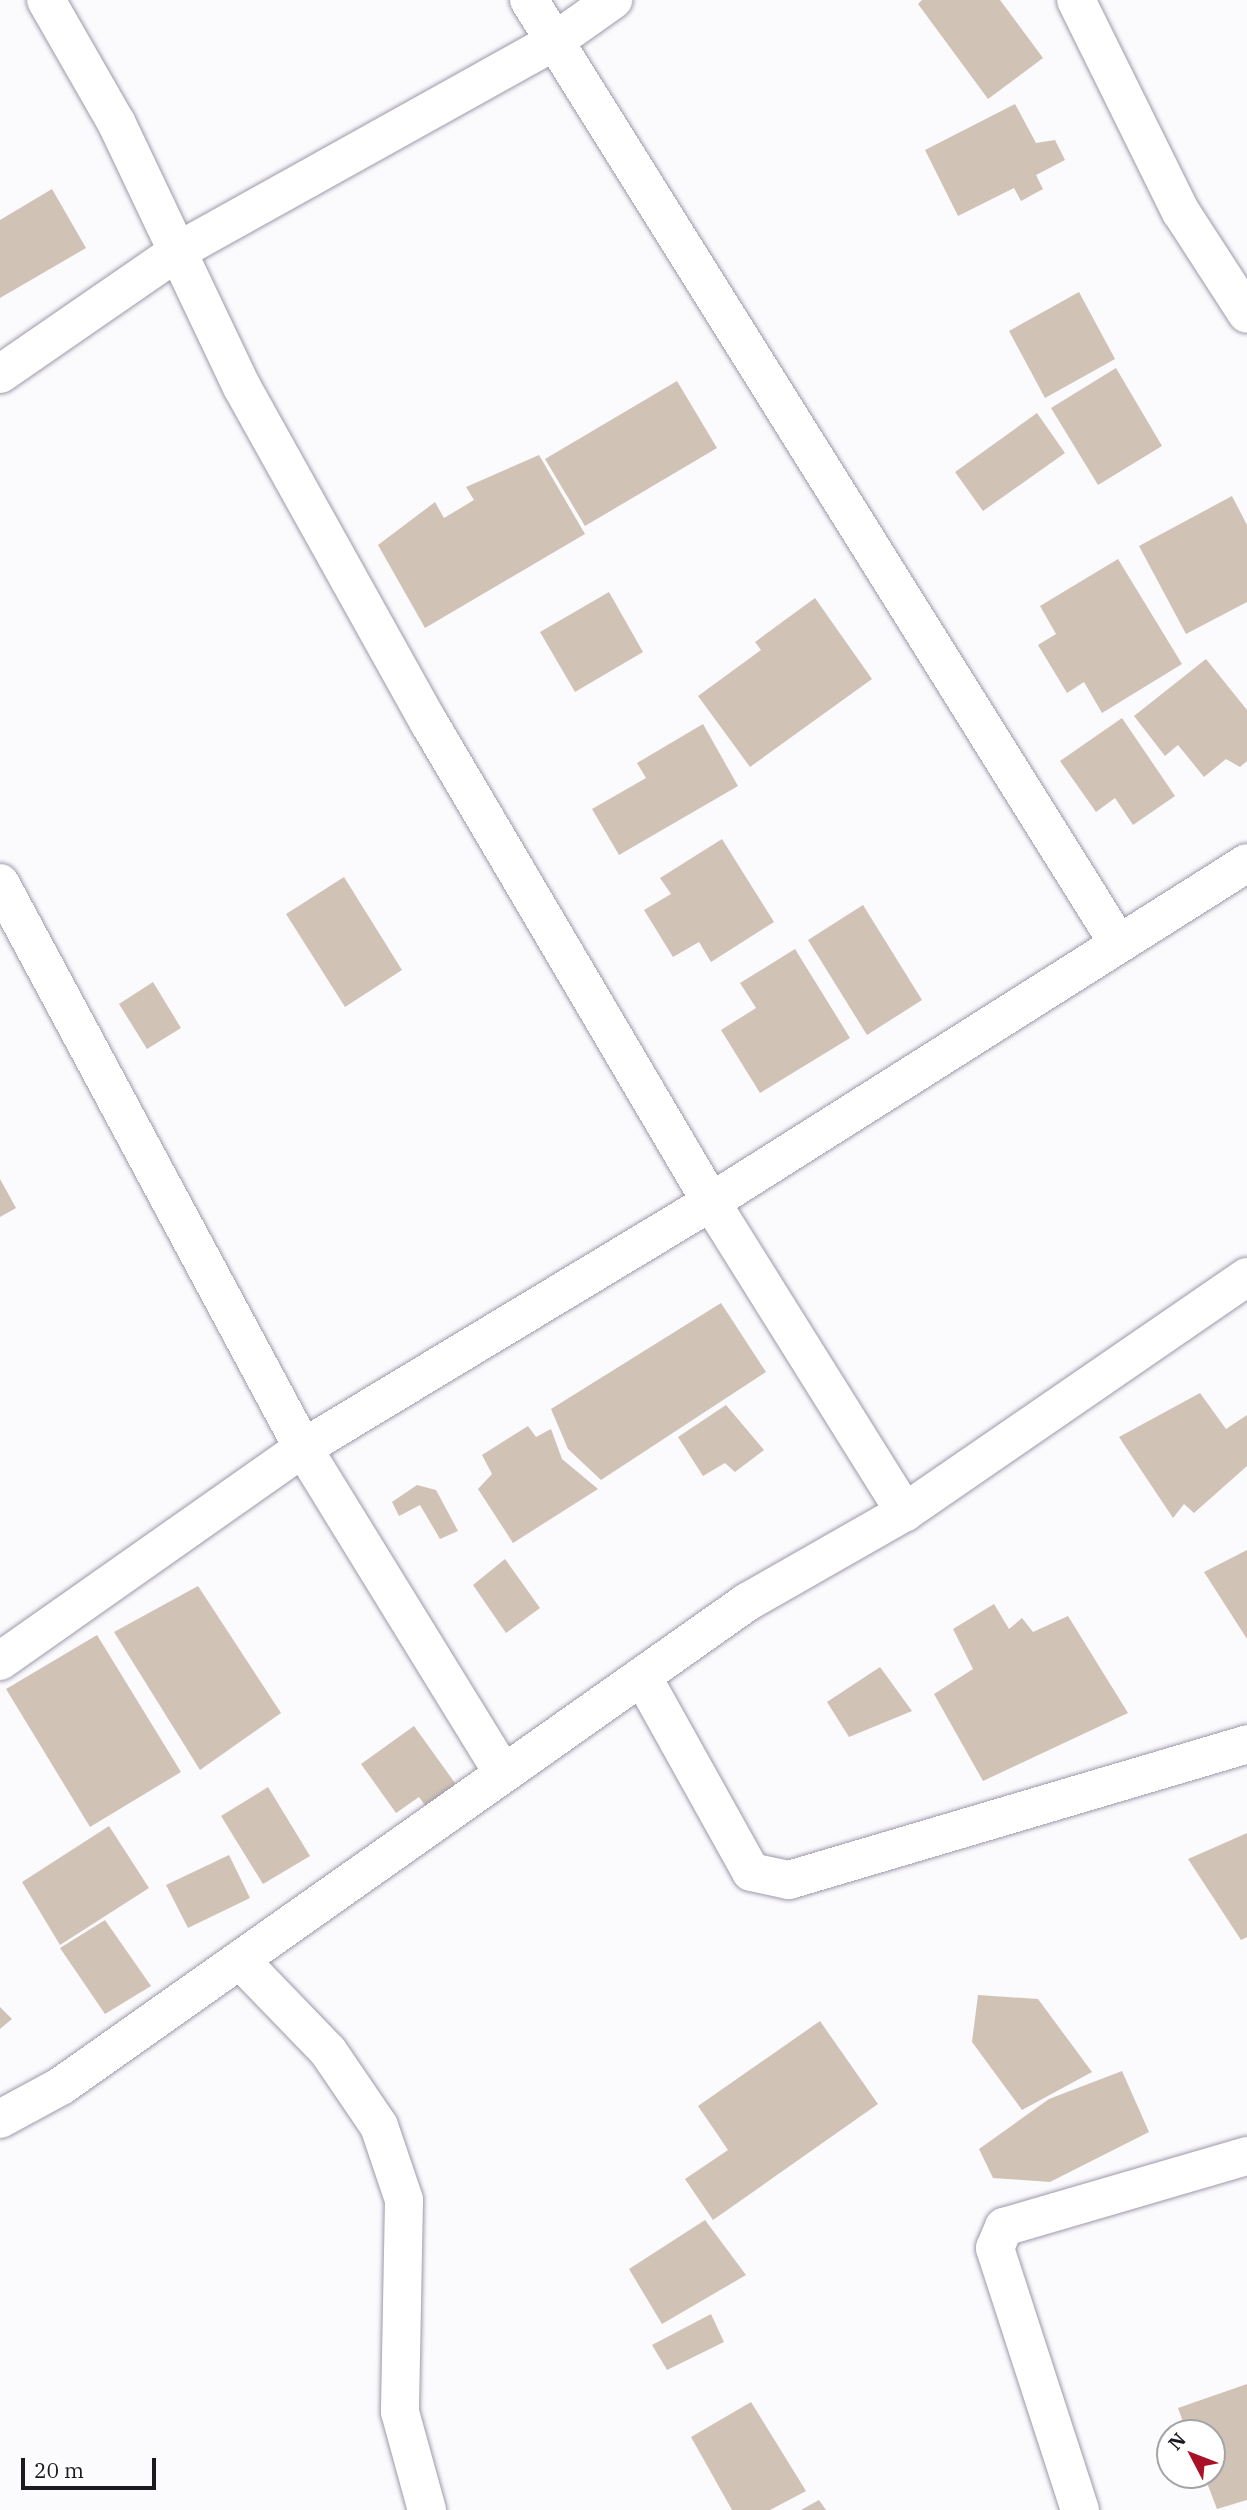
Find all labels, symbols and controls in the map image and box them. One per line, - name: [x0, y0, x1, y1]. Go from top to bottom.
- north arrow: [1156, 2419, 1226, 2489]
- text: N: [1163, 2428, 1191, 2455]
- scale bar: [24, 2444, 159, 2488]
- text: 20 m: [34, 2456, 84, 2484]

